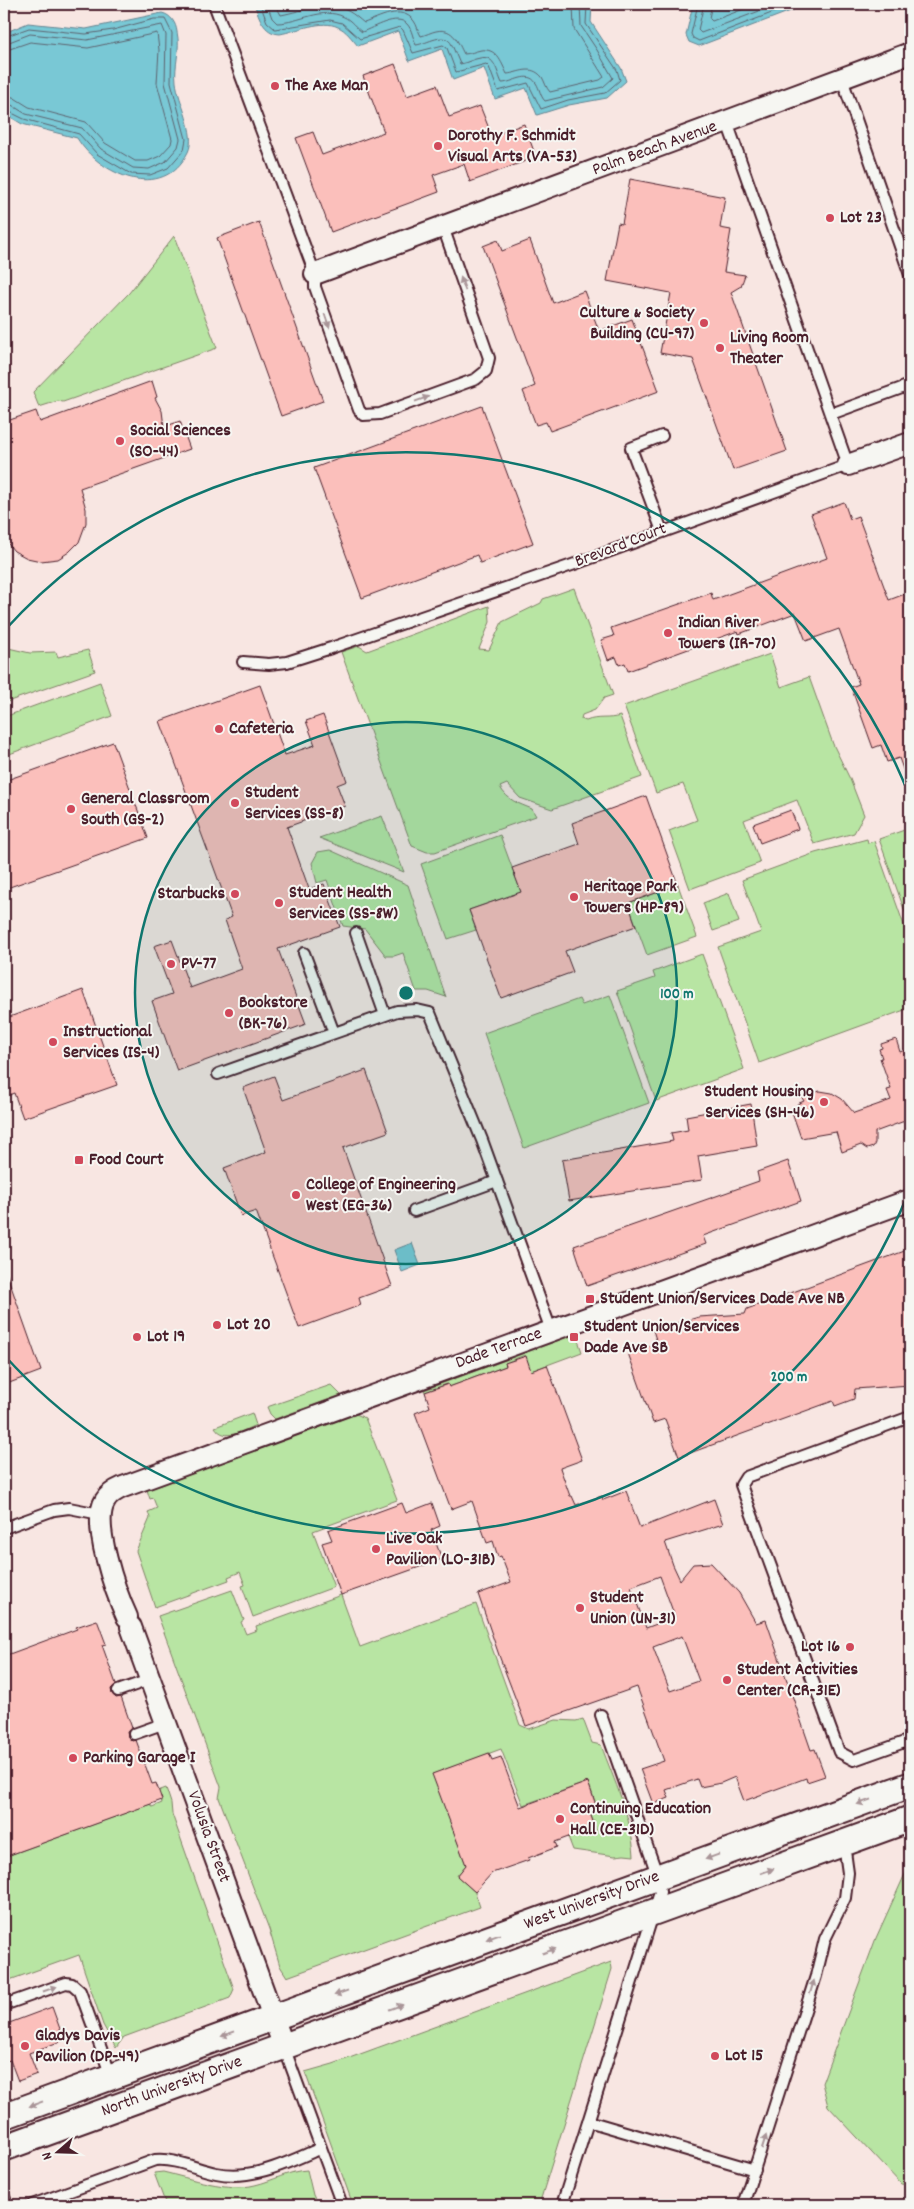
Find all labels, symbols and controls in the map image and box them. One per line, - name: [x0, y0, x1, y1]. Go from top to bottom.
- place label: The Axe Man: [285, 74, 368, 99]
- marker: The Axe Man: [269, 80, 281, 92]
- street label: Palm Beach Avenue: [589, 115, 721, 183]
- place label: Dorothy F. Schmidt Visual Arts (VA-53): [448, 124, 577, 170]
- marker: Dorothy F. Schmidt Visual Arts (VA-53): [432, 140, 444, 152]
- place label: Lot 23: [840, 206, 882, 231]
- marker: Lot 23: [824, 212, 836, 224]
- one-way arrow: [459, 276, 467, 291]
- place label: Culture & Society Building (CU-97): [580, 301, 695, 347]
- one-way arrow: [323, 314, 331, 329]
- marker: Culture & Society Building (CU-97): [698, 317, 710, 329]
- place label: Living Room Theater: [730, 326, 809, 372]
- marker: Living Room Theater: [714, 342, 726, 354]
- one-way arrow: [415, 395, 430, 403]
- place label: Social Sciences (SO-44): [130, 419, 231, 465]
- marker: Social Sciences (SO-44): [114, 435, 126, 447]
- street label: Brevard Court: [572, 517, 671, 575]
- place label: Indian River Towers (IR-70): [678, 611, 776, 657]
- marker: Indian River Towers (IR-70): [662, 627, 674, 639]
- place label: Cafeteria: [229, 717, 294, 742]
- marker: Cafeteria: [213, 723, 225, 735]
- place label: Student Services (SS-8): [245, 781, 344, 827]
- place label: General Classroom South (GS-2): [81, 787, 210, 833]
- marker: Student Services (SS-8): [229, 797, 241, 809]
- marker: General Classroom South (GS-2): [65, 803, 77, 815]
- place label: Heritage Park Towers (HP-89): [584, 875, 684, 921]
- place label: Student Health Services (SS-8W): [289, 881, 398, 927]
- place label: Starbucks: [158, 882, 225, 907]
- marker: Starbucks: [229, 888, 241, 900]
- marker: Heritage Park Towers (HP-89): [568, 891, 580, 903]
- marker: Student Health Services (SS-8W): [273, 897, 285, 909]
- place label: PV-77: [181, 952, 217, 977]
- marker: PV-77: [165, 958, 177, 970]
- centre of rings: [397, 984, 415, 1002]
- text: 100 m: [660, 984, 694, 1006]
- place label: Bookstore (BK-76): [239, 991, 308, 1037]
- marker: Bookstore (BK-76): [223, 1007, 235, 1019]
- place label: Instructional Services (IS-4): [63, 1020, 160, 1066]
- marker: Instructional Services (IS-4): [47, 1036, 59, 1048]
- place label: Student Housing Services (SH-46): [704, 1080, 814, 1126]
- marker: Student Housing Services (SH-46): [818, 1096, 830, 1108]
- place label: Food Court: [89, 1148, 164, 1173]
- marker: Food Court: [73, 1154, 85, 1166]
- place label: College of Engineering West (EG-36): [306, 1173, 456, 1219]
- marker: College of Engineering West (EG-36): [290, 1189, 302, 1201]
- place label: Student Union/Services Dade Ave NB: [600, 1287, 845, 1312]
- marker: Student Union/Services Dade Ave NB: [584, 1293, 596, 1305]
- place label: Lot 20: [227, 1313, 271, 1338]
- place label: Student Union/Services Dade Ave SB: [584, 1315, 740, 1361]
- marker: Lot 20: [211, 1319, 223, 1331]
- street label: Dade Terrace: [452, 1322, 546, 1376]
- place label: Lot 19: [147, 1325, 185, 1350]
- marker: Lot 19: [131, 1331, 143, 1343]
- marker: Student Union/Services Dade Ave SB: [568, 1331, 580, 1343]
- text: 200 m: [771, 1367, 807, 1389]
- place label: Live Oak Pavilion (LO-31B): [386, 1527, 495, 1573]
- marker: Live Oak Pavilion (LO-31B): [370, 1543, 382, 1555]
- place label: Student Union (UN-31): [590, 1586, 676, 1632]
- marker: Student Union (UN-31): [574, 1602, 586, 1614]
- place label: Lot 16: [801, 1635, 840, 1660]
- marker: Lot 16: [844, 1641, 856, 1653]
- place label: Student Activities Center (CR-31E): [737, 1658, 858, 1704]
- marker: Student Activities Center (CR-31E): [721, 1674, 733, 1686]
- place label: Parking Garage I: [83, 1746, 196, 1771]
- marker: Parking Garage I: [67, 1752, 79, 1764]
- street label: Volusia Street: [180, 1788, 236, 1887]
- place label: Continuing Education Hall (CE-31D): [570, 1797, 711, 1843]
- one-way arrow: [857, 1799, 872, 1806]
- marker: Continuing Education Hall (CE-31D): [554, 1813, 566, 1825]
- one-way arrow: [704, 1854, 719, 1861]
- street label: West University Drive: [521, 1865, 663, 1937]
- one-way arrow: [760, 1867, 775, 1875]
- one-way arrow: [486, 1934, 501, 1941]
- one-way arrow: [541, 1947, 556, 1954]
- one-way arrow: [809, 1980, 817, 1995]
- one-way arrow: [43, 1984, 58, 1992]
- one-way arrow: [333, 1990, 348, 1997]
- one-way arrow: [389, 2003, 404, 2011]
- place label: Gladys Davis Pavilion (DP-49): [35, 2024, 139, 2070]
- one-way arrow: [221, 2031, 236, 2038]
- marker: Gladys Davis Pavilion (DP-49): [19, 2040, 31, 2052]
- place label: Lot 15: [725, 2044, 763, 2069]
- street label: North University Drive: [98, 2050, 246, 2124]
- marker: Lot 15: [709, 2050, 721, 2062]
- one-way arrow: [28, 2101, 43, 2108]
- north arrow: [32, 2126, 82, 2176]
- one-way arrow: [760, 2134, 768, 2149]
- text: N: [37, 2149, 58, 2162]

